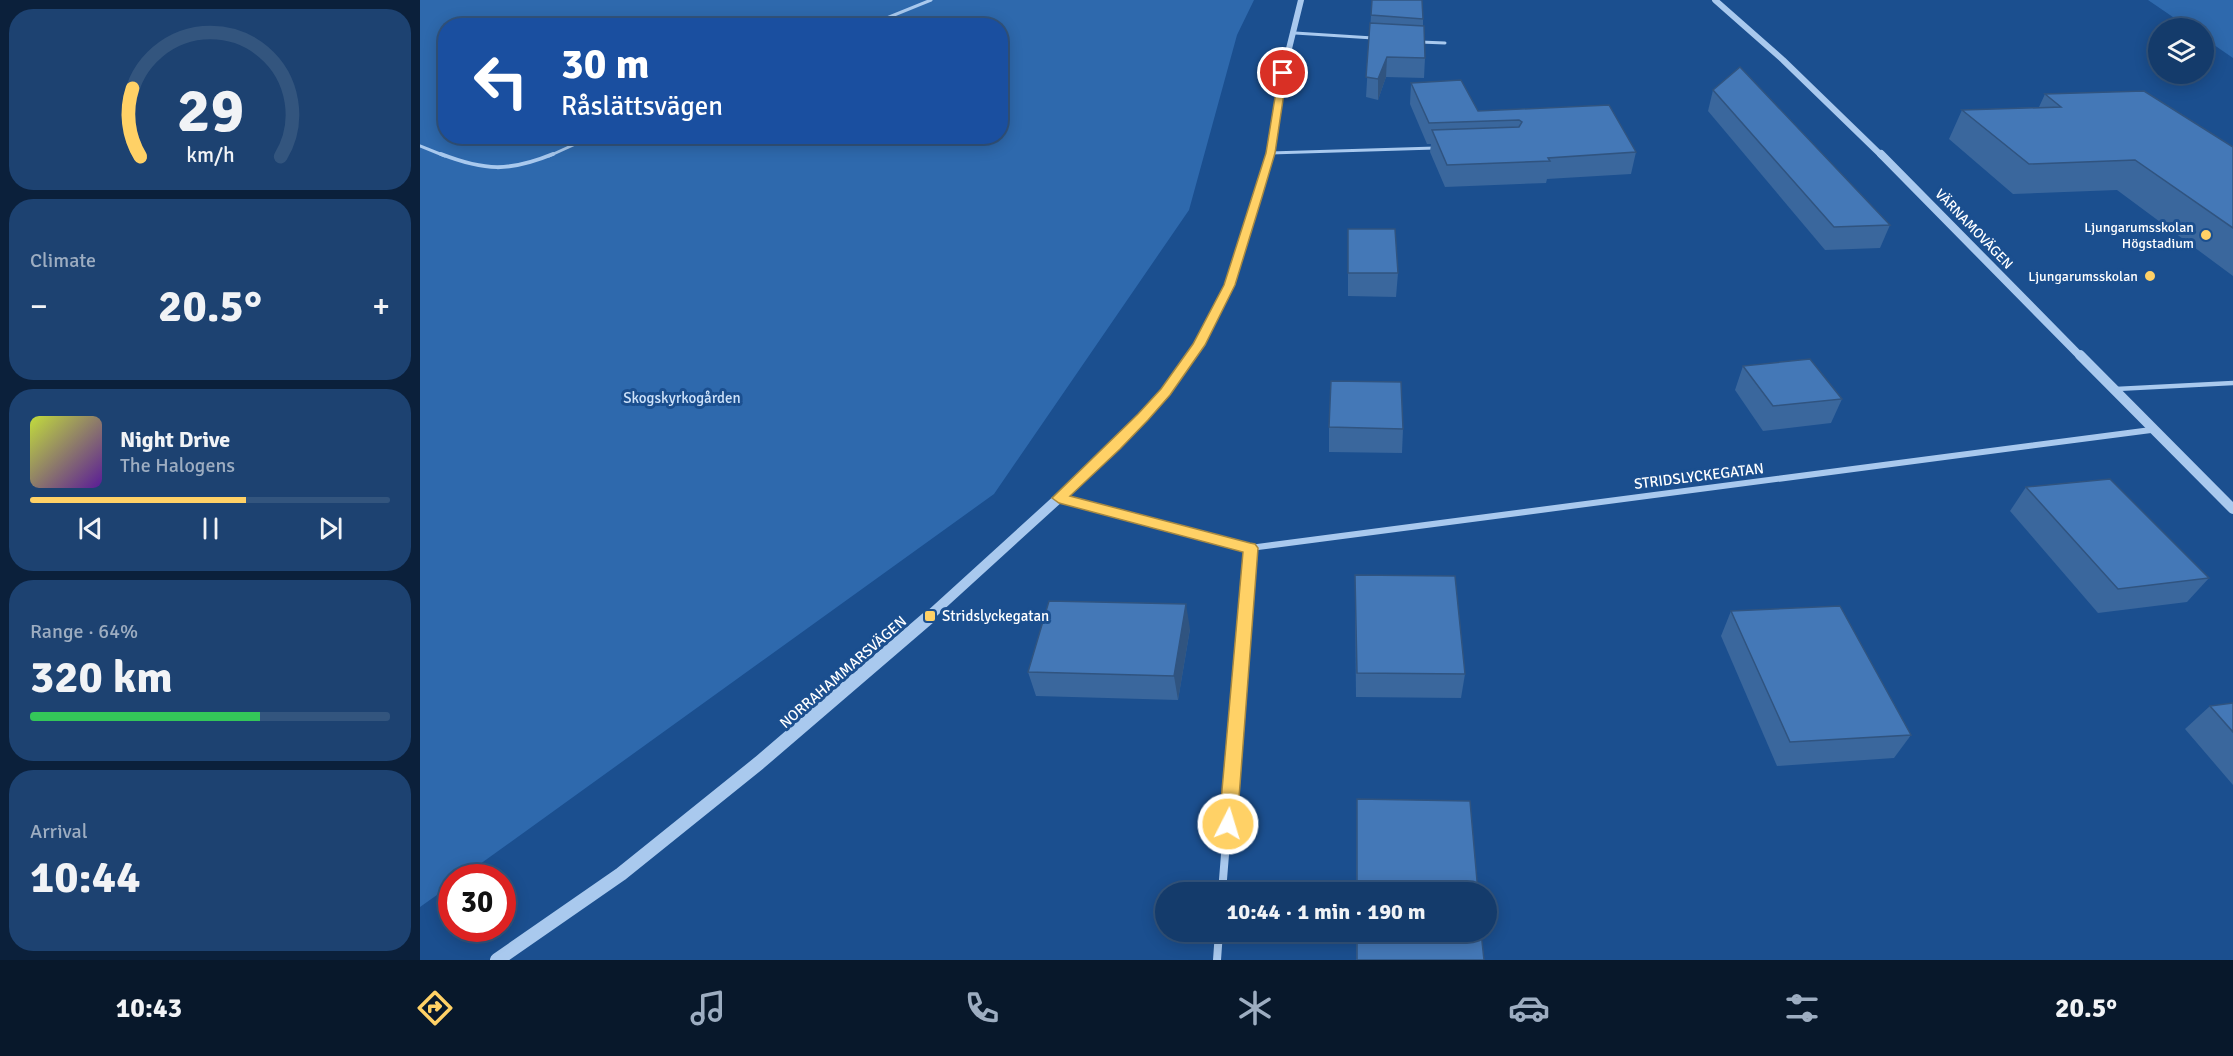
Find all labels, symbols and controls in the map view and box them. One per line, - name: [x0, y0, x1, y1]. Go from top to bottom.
- map controls: [2148, 18, 2214, 84]
- button: layers: [2148, 18, 2214, 84]
- text: 30 m: [561, 39, 650, 90]
- icon: left: [462, 42, 540, 120]
- pin: [1257, 47, 1308, 98]
- icon: arrive: [1266, 56, 1299, 89]
- text: 29: [176, 72, 244, 149]
- text: Råslättsvägen: [561, 90, 723, 123]
- text: km/h: [186, 142, 234, 168]
- street label: VÄRNAMOVÄGEN: [1931, 185, 2017, 273]
- place label: Ljungarumsskolan Högstadium: [2084, 219, 2194, 252]
- marker: Ljungarumsskolan Högstadium: [2199, 228, 2213, 242]
- text: Climate: [30, 248, 96, 273]
- place label: Ljungarumsskolan: [2028, 268, 2138, 285]
- marker: Ljungarumsskolan: [2143, 269, 2157, 283]
- text: 20.5°: [158, 279, 262, 334]
- text: −: [30, 286, 48, 327]
- text: +: [372, 286, 390, 327]
- park label: Skogskyrkogården: [623, 389, 741, 407]
- text: Night Drive: [120, 426, 230, 453]
- text: The Halogens: [120, 453, 235, 478]
- street label: STRIDSLYCKEGATAN: [1633, 459, 1765, 493]
- icon: previous: [74, 512, 107, 545]
- icon: pause: [194, 512, 227, 545]
- icon: next: [314, 512, 347, 545]
- place label: Stridslyckegatan: [942, 607, 1049, 625]
- marker: Stridslyckegatan: [923, 609, 937, 623]
- street label: NORRAHAMMARSVÄGEN: [776, 612, 910, 732]
- text: Range · 64%: [30, 619, 138, 644]
- text: 320 km: [30, 650, 173, 705]
- position arrow: [1196, 792, 1260, 856]
- text: Arrival: [30, 819, 88, 844]
- text: 10:44: [30, 850, 140, 905]
- speed limit sign: 30: [438, 864, 516, 942]
- text: 10:44 · 1 min · 190 m: [1226, 898, 1426, 925]
- icon: directions: [414, 987, 456, 1029]
- icon: music: [687, 987, 729, 1029]
- icon: phone: [961, 987, 1003, 1029]
- icon: climate: [1234, 987, 1276, 1029]
- icon: car: [1508, 987, 1550, 1029]
- icon: filters: [1781, 987, 1823, 1029]
- text: 10:43: [116, 992, 182, 1025]
- text: 20.5°: [2055, 992, 2117, 1025]

